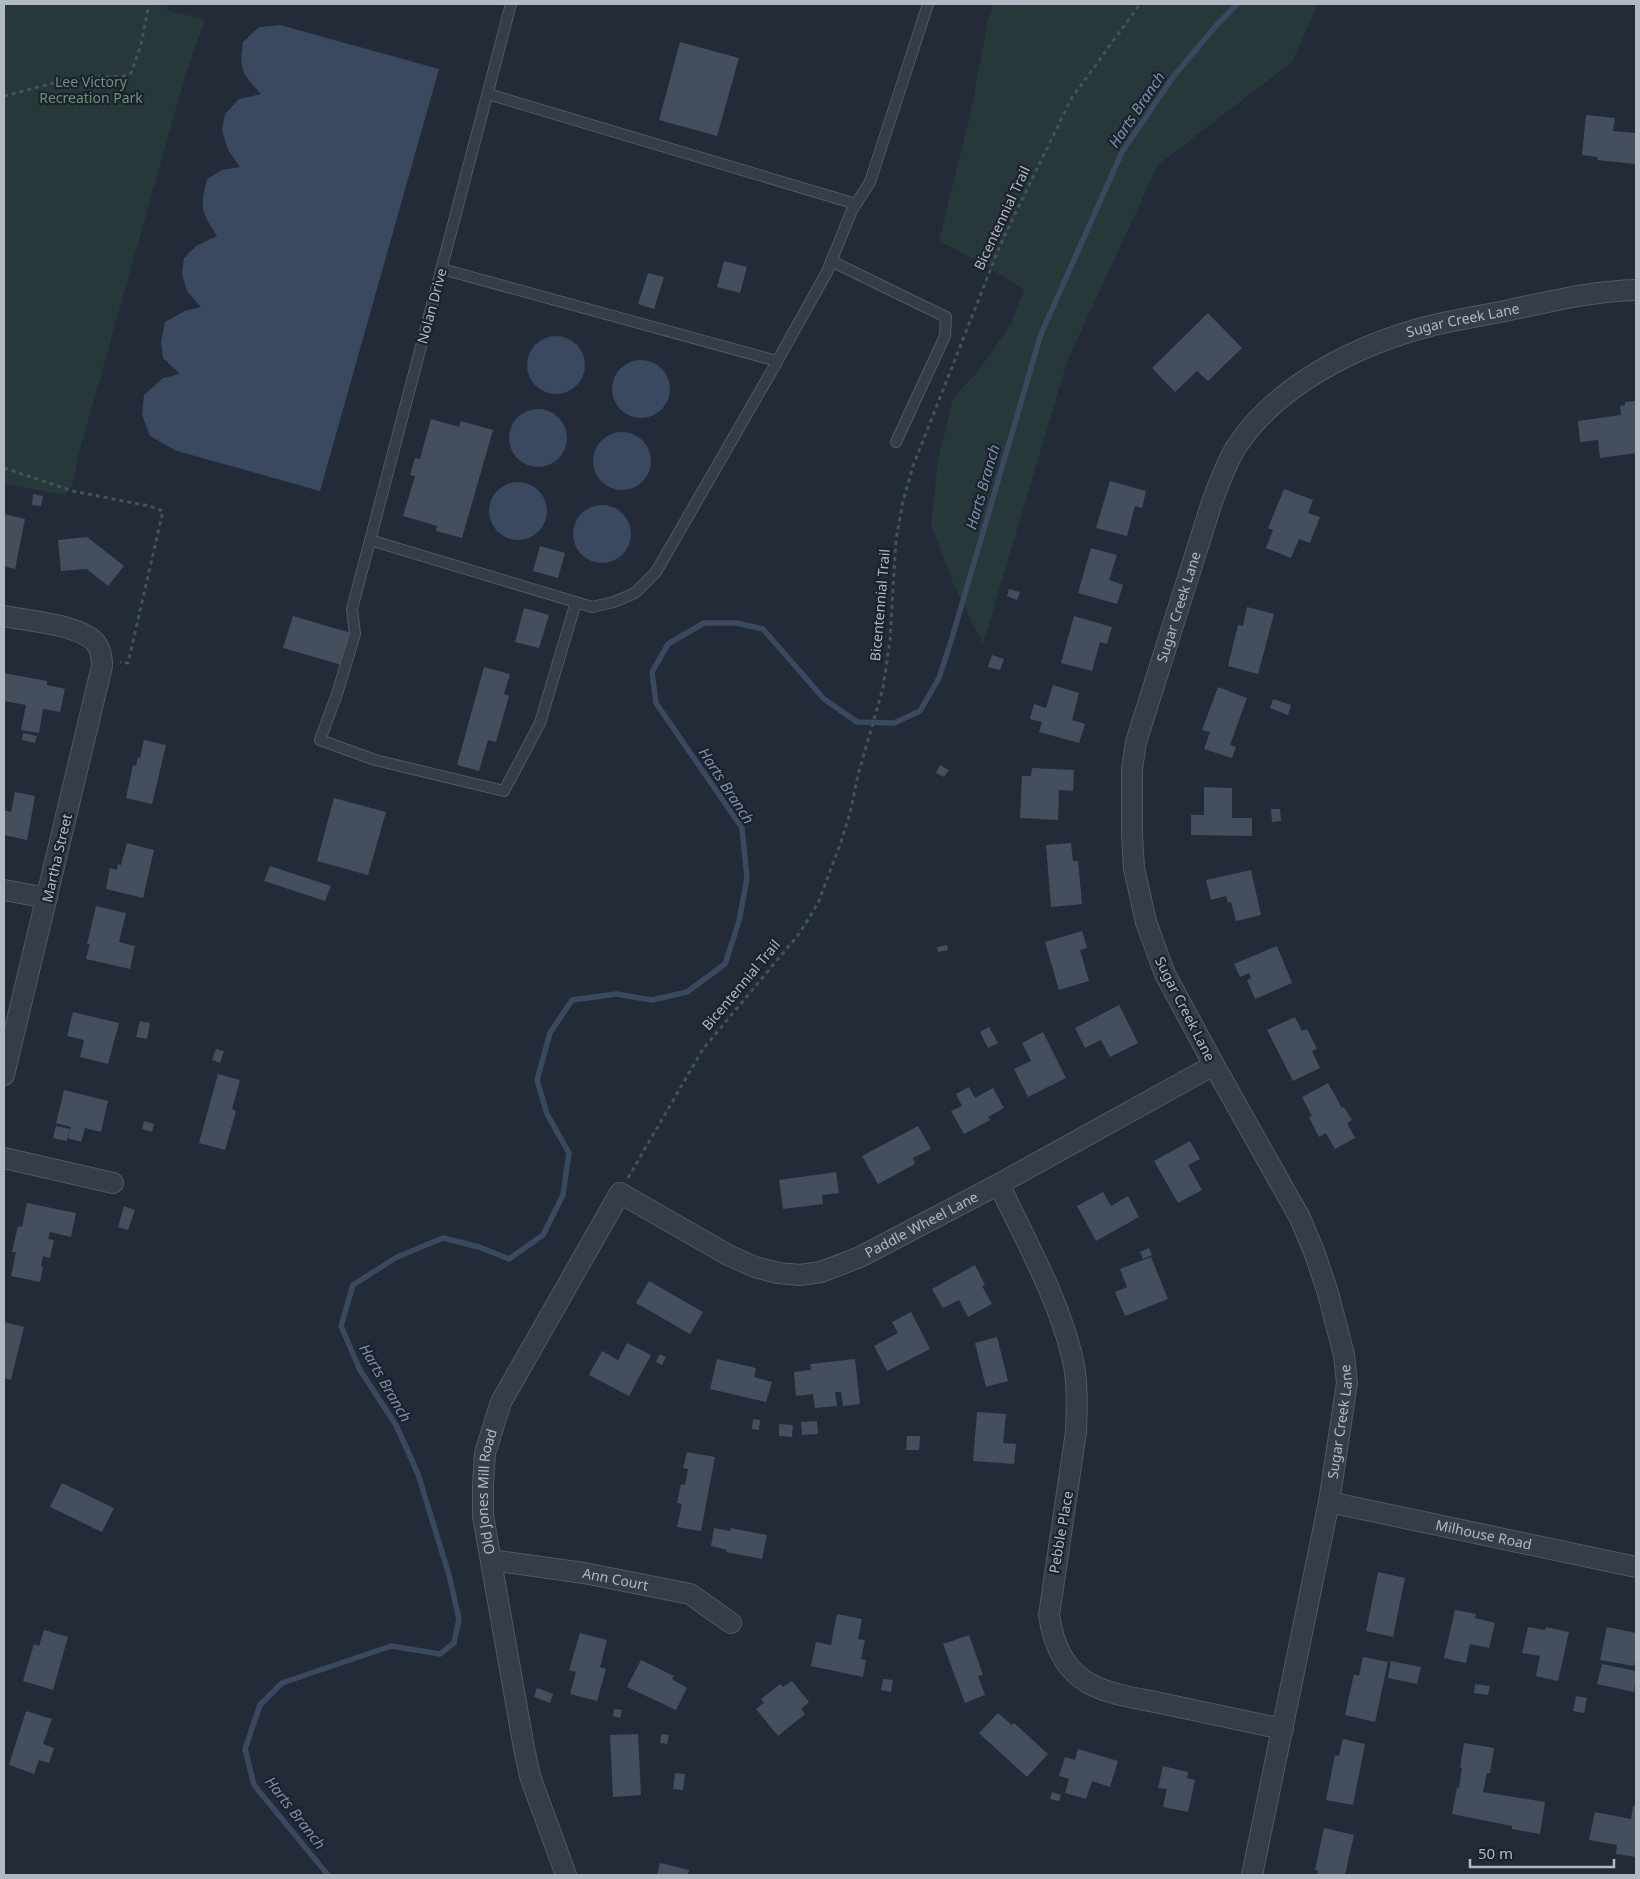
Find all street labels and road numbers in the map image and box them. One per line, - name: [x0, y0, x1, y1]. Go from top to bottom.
- street label: Bicentennial Trail: [969, 163, 1034, 273]
- street label: Nolan Drive: [412, 266, 451, 346]
- street label: Sugar Creek Lane: [1404, 298, 1521, 341]
- street label: Bicentennial Trail: [865, 548, 894, 662]
- street label: Sugar Creek Lane: [1152, 549, 1205, 665]
- street label: Martha Street: [37, 812, 76, 904]
- street label: Bicentennial Trail: [697, 935, 784, 1034]
- street label: Sugar Creek Lane: [1151, 953, 1220, 1065]
- street label: Paddle Wheel Lane: [861, 1187, 981, 1262]
- street label: Sugar Creek Lane: [1323, 1364, 1356, 1480]
- street label: Old Jones Mill Road: [473, 1426, 501, 1556]
- street label: Pebble Place: [1044, 1489, 1077, 1575]
- street label: Milhouse Road: [1434, 1515, 1533, 1554]
- street label: Ann Court: [581, 1563, 650, 1595]

